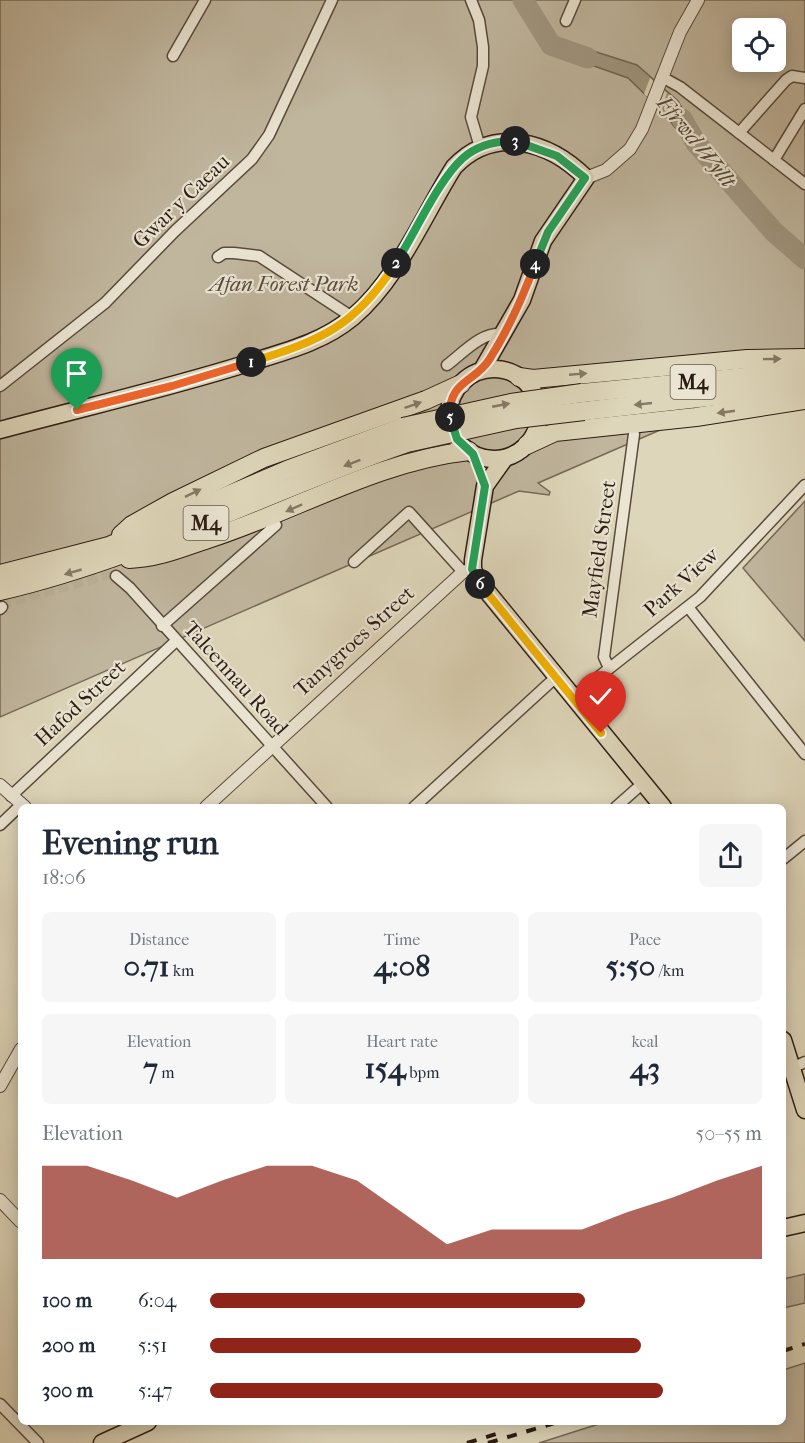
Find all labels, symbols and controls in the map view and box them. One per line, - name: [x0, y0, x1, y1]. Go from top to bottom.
- map controls: [732, 18, 786, 72]
- button: locate: [732, 18, 786, 72]
- water label: Ffrwd Wyllt: [651, 90, 742, 194]
- pin: 3: [500, 126, 530, 156]
- text: 3: [512, 131, 518, 150]
- street label: Gwar y Caeau: [128, 149, 234, 253]
- pin: 2: [381, 248, 411, 278]
- pin: 4: [520, 249, 550, 279]
- text: 2: [392, 253, 400, 272]
- text: 4: [530, 254, 540, 273]
- park label: Afan Forest Park: [206, 272, 359, 296]
- pin: 1: [236, 347, 266, 377]
- pin: [51, 348, 102, 410]
- text: 1: [248, 352, 254, 371]
- one-way arrow: [762, 354, 781, 364]
- icon: arrive: [60, 357, 93, 390]
- road number: M4: [670, 365, 716, 399]
- one-way arrow: [568, 369, 587, 379]
- one-way arrow: [404, 399, 422, 409]
- one-way arrow: [633, 399, 652, 409]
- one-way arrow: [491, 400, 510, 409]
- pin: 5: [435, 402, 465, 432]
- text: 5: [447, 407, 453, 426]
- one-way arrow: [717, 408, 736, 417]
- one-way arrow: [343, 458, 361, 468]
- street label: Mayfield Street: [577, 478, 621, 619]
- one-way arrow: [185, 488, 202, 497]
- one-way arrow: [284, 503, 302, 513]
- road number: M4: [184, 506, 228, 540]
- street label: Park View: [639, 541, 724, 622]
- one-way arrow: [64, 568, 82, 577]
- pin: 6: [465, 569, 495, 599]
- text: 6: [476, 574, 484, 593]
- street label: Tanygroes Street: [289, 580, 419, 701]
- street label: Talcennau Road: [179, 616, 294, 740]
- street label: Hafod Street: [30, 655, 131, 751]
- pin: [575, 671, 626, 733]
- icon: check: [584, 680, 617, 713]
- text: Evening run: [42, 824, 219, 863]
- button: share: [699, 824, 762, 887]
- text: 18:06: [42, 866, 86, 889]
- text: Distance: [129, 930, 189, 949]
- text: Time: [384, 930, 420, 949]
- text: Pace: [629, 930, 661, 949]
- text: 0.71: [124, 949, 169, 984]
- text: 4:08: [374, 949, 430, 984]
- text: 5:50: [606, 949, 655, 984]
- text: km: [169, 961, 194, 980]
- text: /km: [655, 961, 684, 980]
- text: Elevation: [127, 1032, 191, 1051]
- text: Heart rate: [366, 1032, 438, 1051]
- text: kcal: [632, 1032, 658, 1051]
- text: 7: [143, 1051, 158, 1086]
- text: 154: [365, 1051, 406, 1086]
- text: 43: [630, 1051, 660, 1086]
- text: m: [158, 1063, 175, 1082]
- text: bpm: [406, 1063, 439, 1082]
- text: Elevation: [42, 1122, 123, 1145]
- text: 50–55 m: [696, 1122, 762, 1145]
- text: 100 m: [42, 1289, 92, 1312]
- text: 6:04: [138, 1289, 176, 1312]
- text: 200 m: [42, 1334, 95, 1357]
- text: 5:51: [138, 1334, 167, 1357]
- text: 300 m: [42, 1379, 93, 1402]
- text: 5:47: [138, 1379, 172, 1402]

